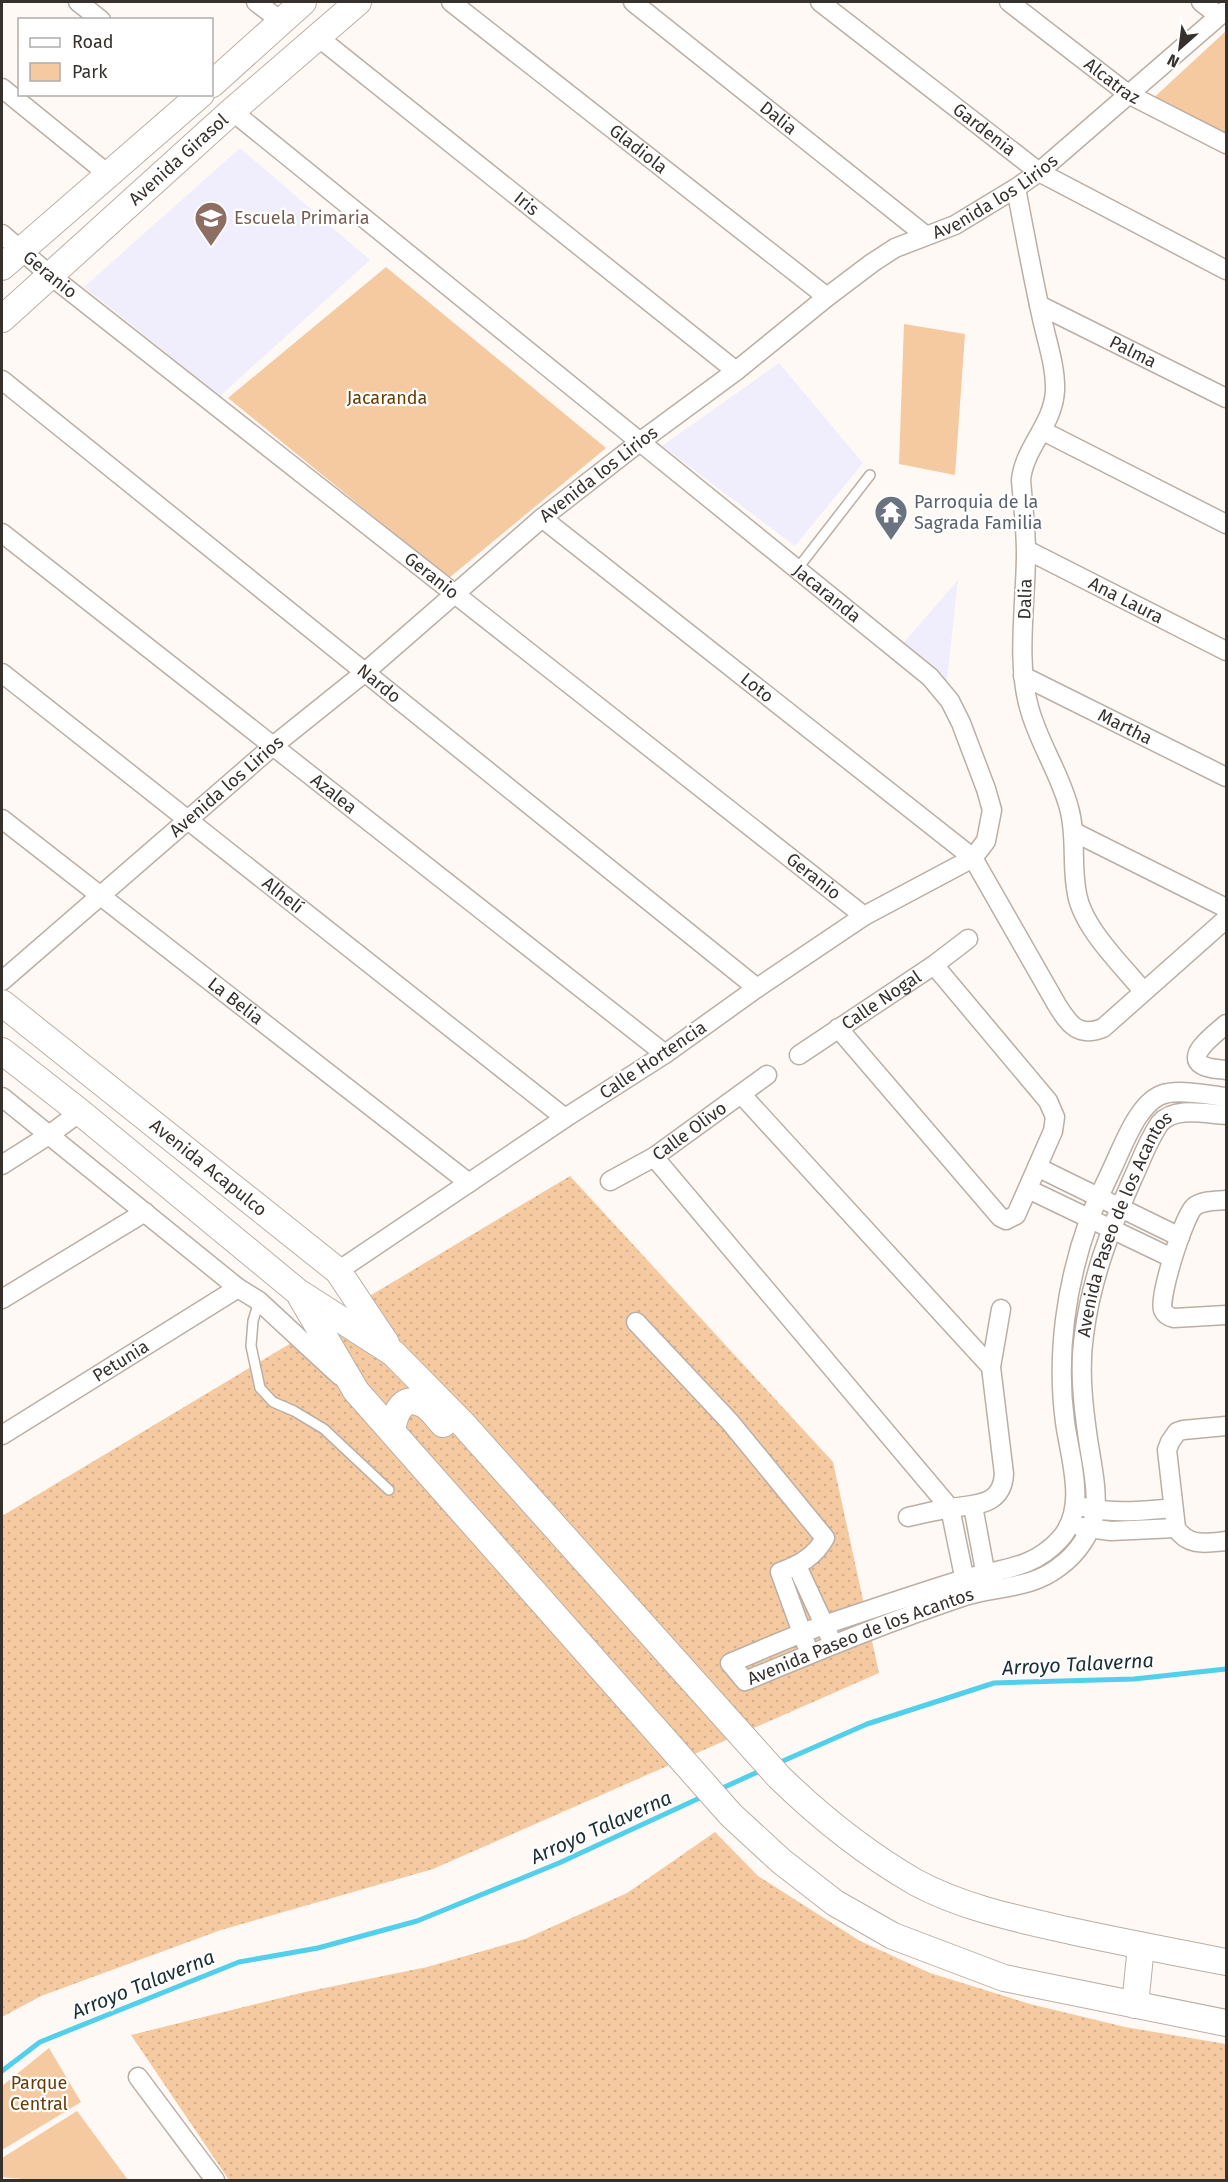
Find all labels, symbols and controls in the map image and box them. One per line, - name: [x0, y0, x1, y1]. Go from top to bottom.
- legend: [18, 18, 213, 96]
- north arrow: [1150, 18, 1210, 78]
- text: Road: [72, 31, 114, 53]
- text: N: [1164, 50, 1182, 72]
- street label: Alcatraz: [1080, 53, 1144, 109]
- text: Park: [72, 61, 108, 83]
- street label: Dalia: [755, 97, 801, 139]
- street label: Gardenia: [948, 98, 1020, 161]
- street label: Avenida Girasol: [124, 109, 233, 210]
- street label: Gladiola: [605, 119, 672, 178]
- street label: Avenida los Lirios: [929, 150, 1062, 244]
- street label: Iris: [510, 187, 544, 220]
- school or university icon: Escuela Primaria: [193, 200, 229, 247]
- place label: Escuela Primaria: [234, 207, 370, 229]
- street label: Geranio: [19, 246, 82, 303]
- street label: Palma: [1106, 331, 1160, 373]
- park label: Jacaranda: [347, 387, 427, 409]
- street label: Avenida los Lirios: [535, 421, 662, 527]
- place label: Parroquia de la Sagrada Familia: [914, 491, 1042, 534]
- temple icon: Parroquia de la Sagrada Familia: [873, 494, 909, 541]
- street label: Geranio: [400, 547, 463, 604]
- street label: Jacaranda: [789, 559, 865, 627]
- street label: Ana Laura: [1085, 572, 1167, 628]
- street label: Dalia: [1013, 578, 1037, 620]
- street label: Nardo: [353, 659, 405, 708]
- street label: Loto: [736, 668, 778, 707]
- street label: Martha: [1094, 704, 1156, 749]
- street label: Avenida los Lirios: [165, 731, 288, 842]
- street label: Azalea: [306, 769, 361, 819]
- street label: Geranio: [782, 848, 845, 905]
- street label: Alhelí: [258, 872, 308, 918]
- street label: Calle Nogal: [837, 966, 925, 1035]
- street label: La Belia: [203, 973, 268, 1029]
- street label: Calle Hortencia: [595, 1016, 711, 1104]
- street label: Calle Olivo: [648, 1097, 731, 1166]
- street label: Avenida Paseo de los Acantos: [1073, 1106, 1176, 1338]
- street label: Avenida Acapulco: [145, 1114, 271, 1221]
- street label: Petunia: [89, 1335, 153, 1387]
- street label: Avenida Paseo de los Acantos: [744, 1583, 976, 1690]
- water label: Arroyo Talaverna: [1001, 1648, 1154, 1680]
- water label: Arroyo Talaverna: [526, 1785, 675, 1869]
- water label: Arroyo Talaverna: [67, 1944, 218, 2024]
- park label: Parque Central: [10, 2072, 68, 2115]

